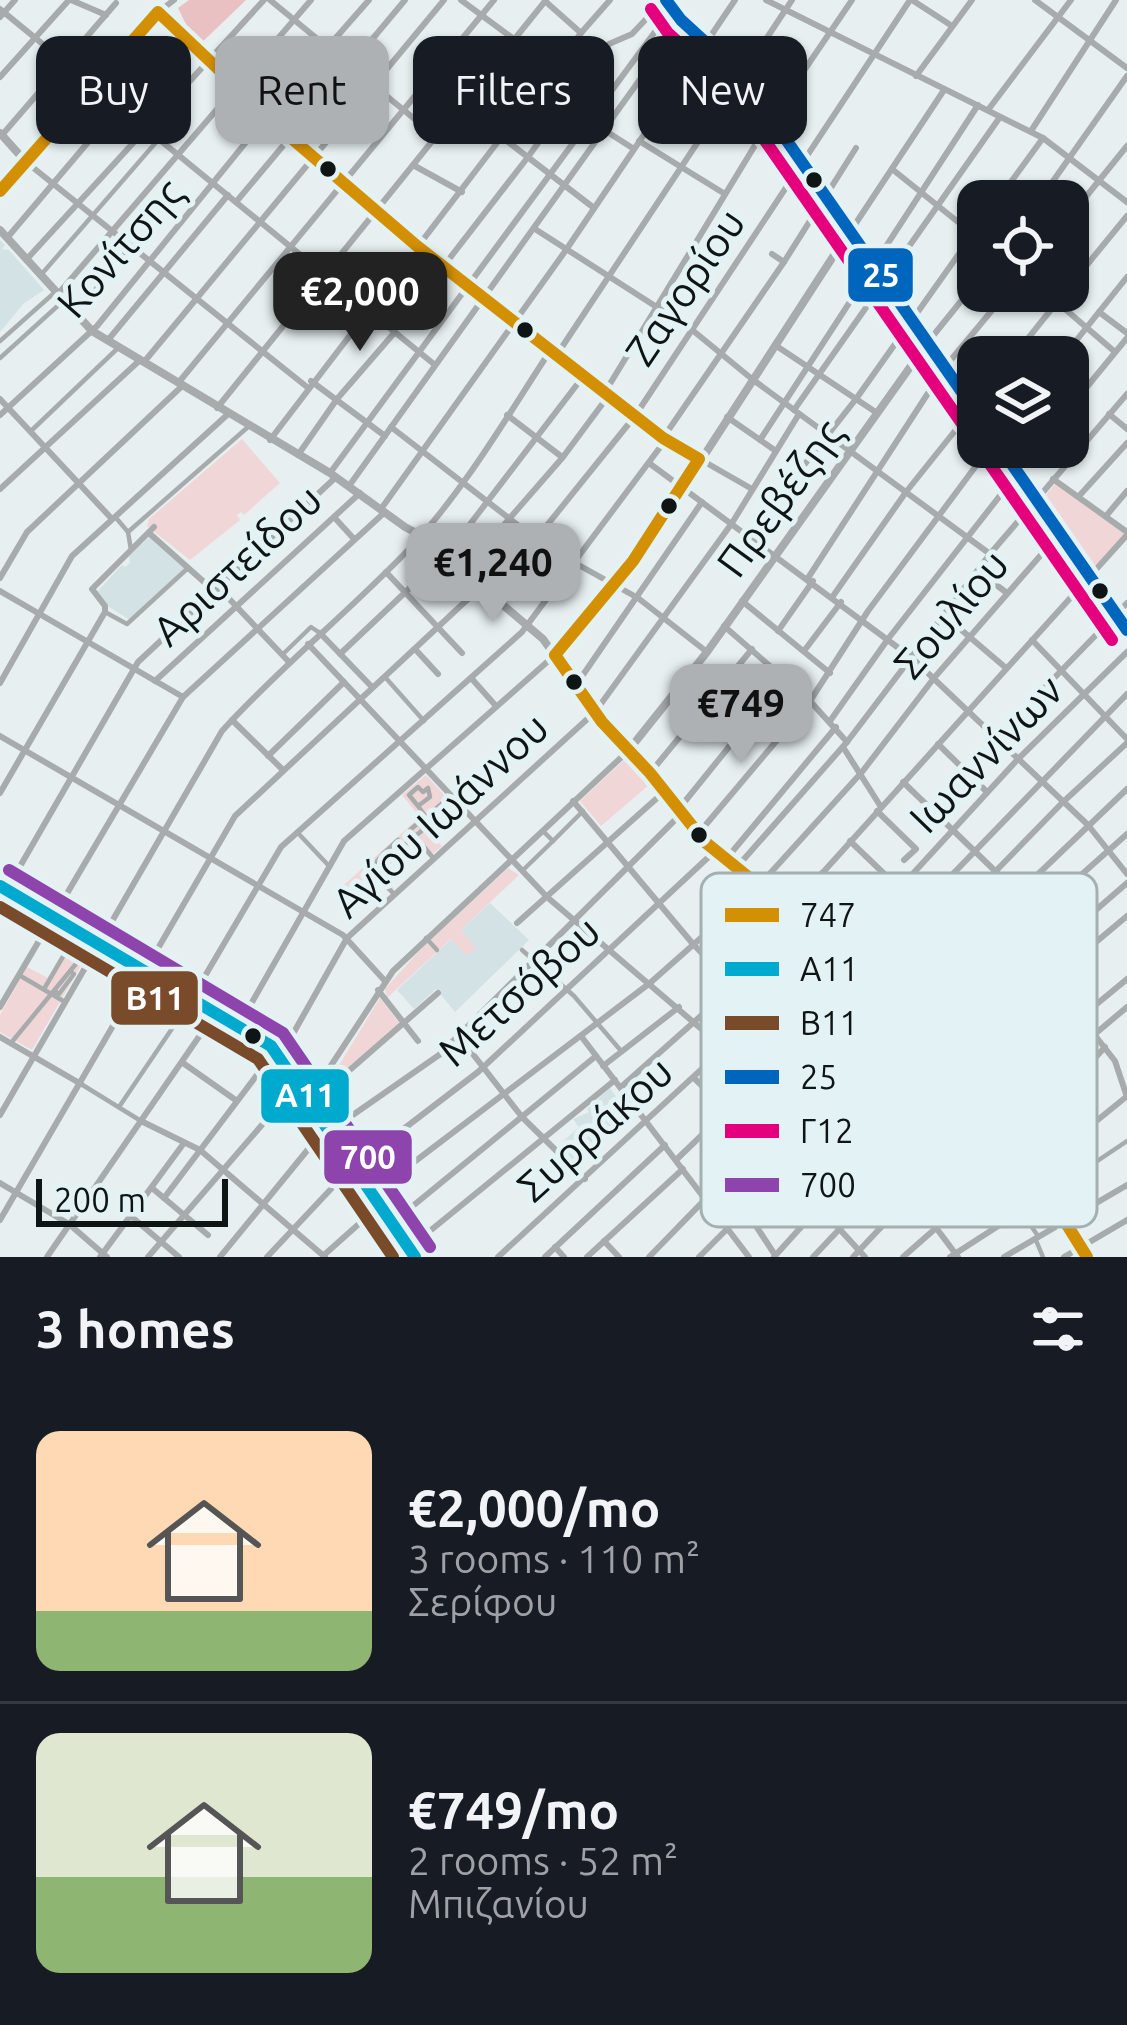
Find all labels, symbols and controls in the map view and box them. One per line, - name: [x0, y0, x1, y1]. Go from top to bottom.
- chip: Buy: [36, 36, 191, 144]
- chip: Rent: [215, 36, 389, 144]
- chip: Filters: [413, 36, 614, 144]
- chip: New: [638, 36, 807, 144]
- unlabelled marker: [317, 158, 339, 180]
- street label: Κονίτσης: [47, 169, 192, 326]
- unlabelled marker: [803, 169, 825, 191]
- map controls: [957, 180, 1089, 468]
- button: locate: [957, 180, 1089, 312]
- street label: Ζαγορίου: [615, 200, 754, 373]
- line badge: 25: [846, 246, 915, 304]
- pin: €2,000: [262, 252, 458, 354]
- text: 25: [862, 256, 900, 293]
- text: €2,000: [300, 269, 420, 312]
- unlabelled marker: [514, 319, 536, 341]
- button: layers: [957, 336, 1089, 468]
- street label: Πρεβέζης: [707, 410, 852, 585]
- street label: Αριστείδου: [143, 475, 330, 654]
- unlabelled marker: [658, 495, 680, 517]
- pin: €1,240: [395, 523, 591, 625]
- text: €1,240: [433, 540, 553, 583]
- street label: Σουλίου: [884, 540, 1017, 687]
- unlabelled marker: [1089, 580, 1111, 602]
- pin: €749: [670, 664, 812, 766]
- street label: Ιωαννίνων: [900, 666, 1072, 841]
- unlabelled marker: [563, 671, 585, 693]
- text: €749: [697, 681, 785, 724]
- street label: Αγίου Ιωάννου: [322, 703, 557, 926]
- unlabelled marker: [688, 824, 710, 846]
- legend: [701, 873, 1097, 1227]
- text: 747: [800, 896, 856, 933]
- street label: Μετσόβου: [429, 906, 609, 1075]
- text: Α11: [800, 950, 859, 987]
- line badge: Β11: [109, 969, 200, 1027]
- text: Β11: [125, 979, 185, 1016]
- text: Β11: [800, 1004, 858, 1041]
- unlabelled marker: [242, 1025, 264, 1047]
- street label: Συρράκου: [508, 1047, 682, 1210]
- text: 25: [800, 1058, 837, 1095]
- line badge: Α11: [259, 1067, 351, 1125]
- text: Α11: [275, 1076, 335, 1113]
- text: Γ12: [800, 1112, 854, 1149]
- line badge: 700: [322, 1128, 414, 1186]
- text: 700: [340, 1138, 396, 1175]
- text: 700: [800, 1166, 856, 1203]
- scale bar: [36, 1173, 228, 1226]
- text: 200 m: [54, 1181, 146, 1218]
- icon: filters: [1025, 1296, 1091, 1362]
- text: 3 homes: [36, 1300, 235, 1358]
- icon: home: [132, 1479, 276, 1623]
- text: €2,000/mo: [408, 1479, 660, 1537]
- text: 3 rooms · 110 m²: [408, 1537, 700, 1580]
- text: Σερίφου: [408, 1580, 557, 1623]
- icon: home: [132, 1781, 276, 1925]
- text: €749/mo: [408, 1781, 619, 1839]
- text: 2 rooms · 52 m²: [408, 1839, 678, 1882]
- text: Μπιζανίου: [408, 1882, 589, 1925]

